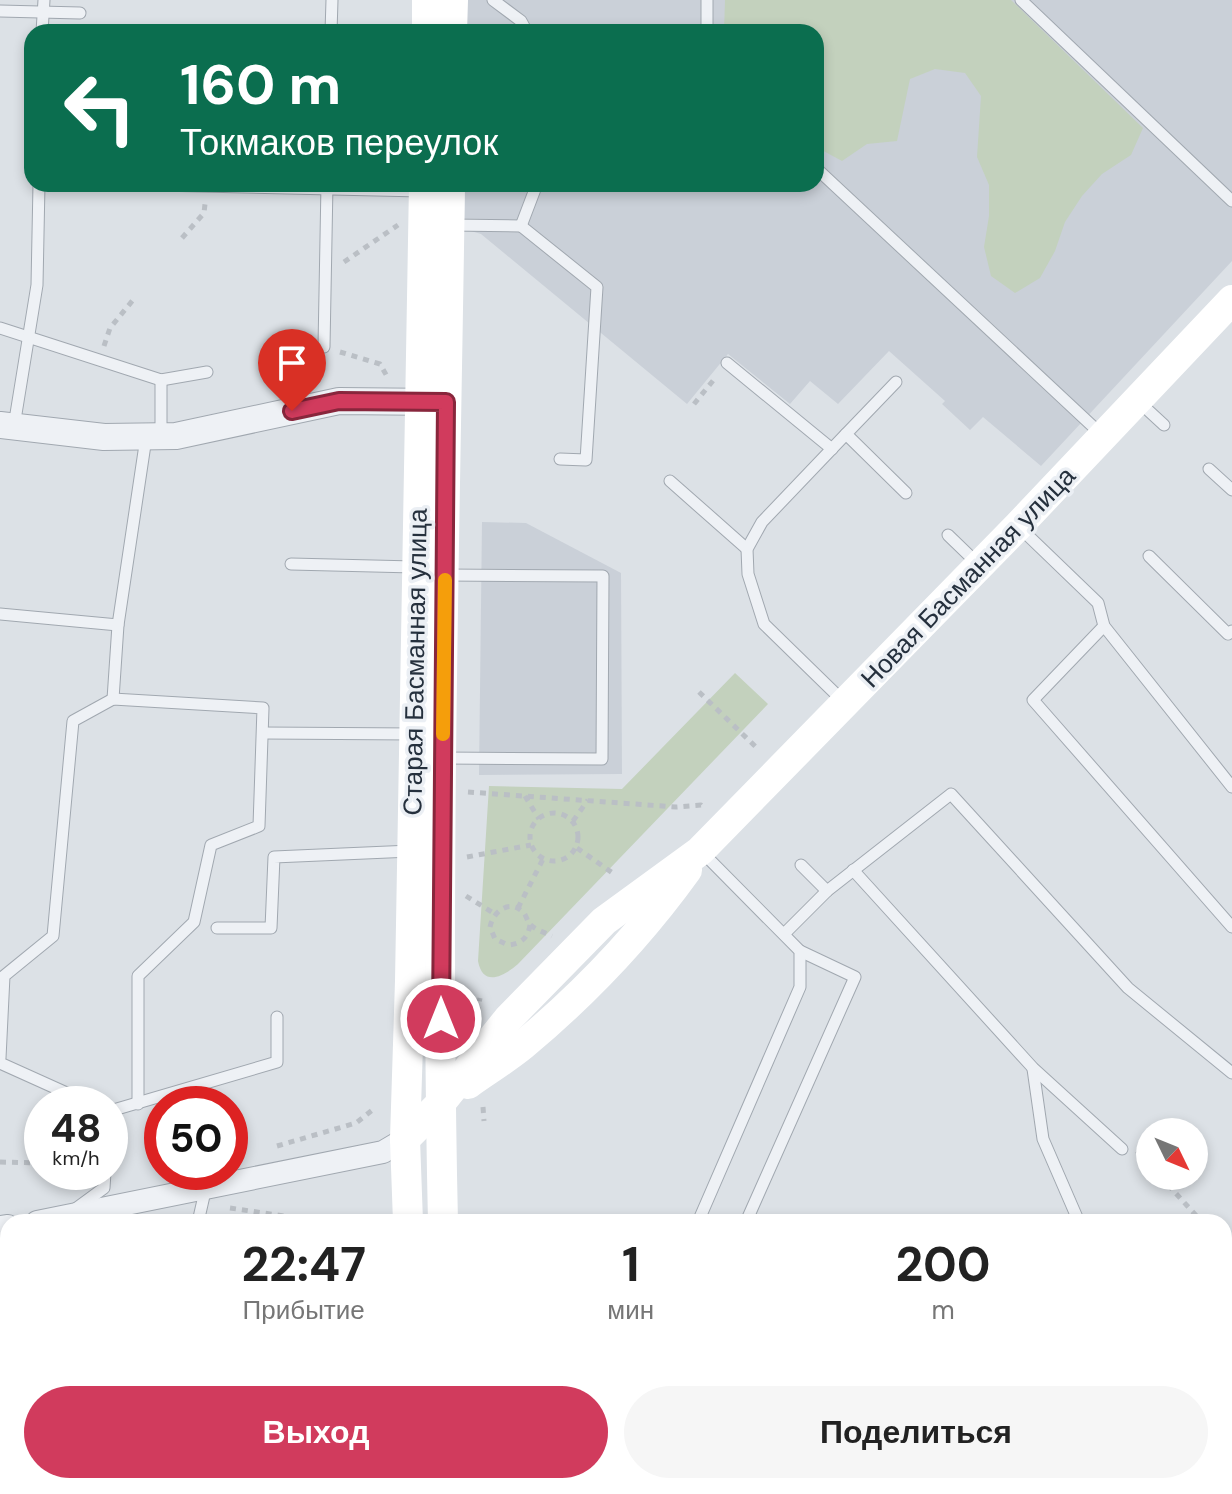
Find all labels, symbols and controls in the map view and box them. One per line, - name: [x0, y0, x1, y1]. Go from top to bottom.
- text: 160 m: [180, 48, 341, 121]
- icon: left: [48, 56, 152, 160]
- text: Токмаков переулок: [180, 119, 498, 166]
- pin: [258, 329, 326, 411]
- icon: arrive: [270, 341, 314, 385]
- street label: Новая Басманная улица: [853, 459, 1083, 695]
- street label: Старая Басманная улица: [395, 508, 435, 816]
- position arrow: [399, 977, 483, 1061]
- speed limit sign: 50: [144, 1086, 248, 1190]
- text: 48: [50, 1102, 102, 1154]
- north arrow: [1136, 1118, 1208, 1190]
- map controls: [1136, 1118, 1208, 1190]
- text: km/h: [52, 1145, 100, 1171]
- text: 22:47: [241, 1233, 366, 1296]
- text: 1: [622, 1233, 639, 1296]
- text: 200: [896, 1233, 991, 1296]
- text: Прибытие: [243, 1293, 365, 1327]
- text: мин: [607, 1293, 654, 1327]
- text: m: [931, 1293, 955, 1327]
- button: Выход: [24, 1386, 608, 1478]
- button: Поделиться: [624, 1386, 1208, 1478]

